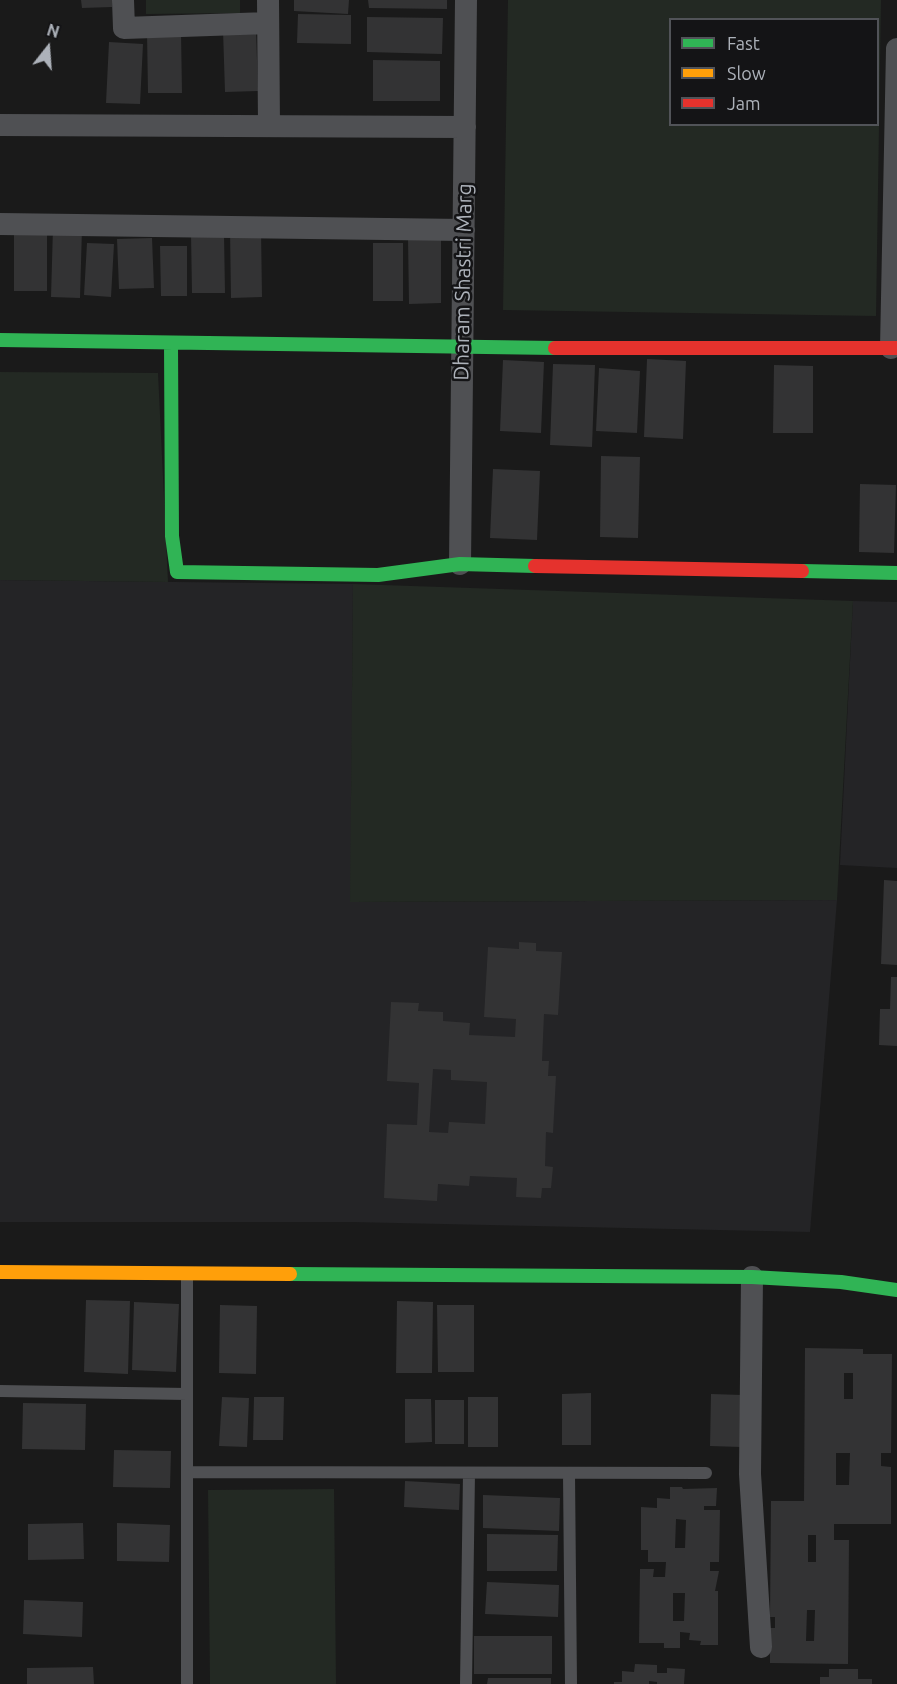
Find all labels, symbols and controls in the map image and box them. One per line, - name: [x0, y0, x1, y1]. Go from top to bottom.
- north arrow: [18, 18, 78, 78]
- legend: [669, 18, 879, 126]
- text: N: [45, 20, 62, 41]
- text: Fast: [727, 33, 760, 53]
- text: Slow: [727, 63, 766, 83]
- text: Jam: [727, 93, 761, 113]
- street label: Dharam Shastri Marg: [449, 183, 477, 381]

